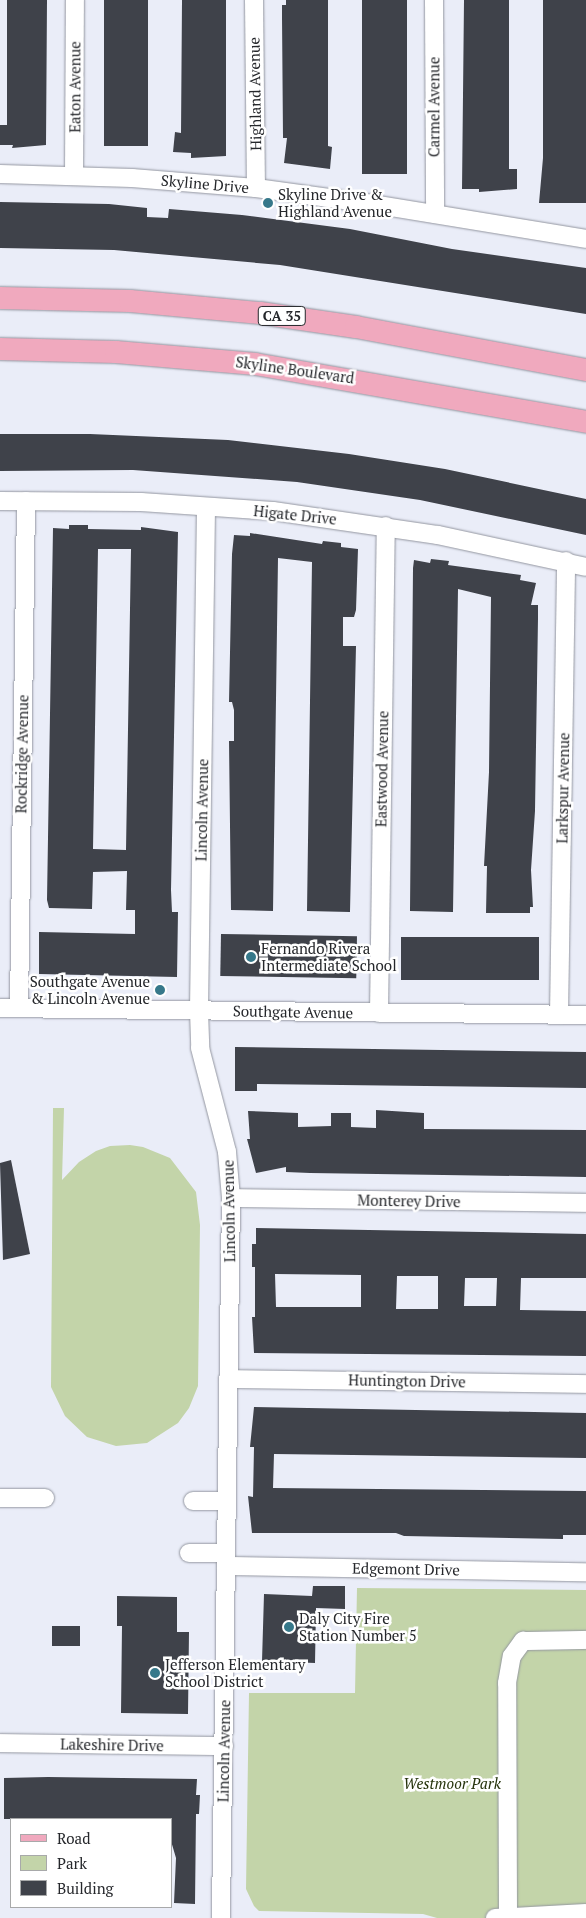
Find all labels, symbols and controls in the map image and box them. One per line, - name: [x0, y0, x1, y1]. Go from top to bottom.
- street label: Highland Avenue: [245, 37, 265, 151]
- street label: Eaton Avenue: [66, 41, 84, 133]
- street label: Carmel Avenue: [425, 57, 443, 157]
- street label: Skyline Drive: [160, 171, 250, 197]
- place label: Skyline Drive & Highland Avenue: [278, 185, 392, 220]
- marker: Skyline Drive & Highland Avenue: [262, 197, 274, 209]
- road number: CA 35: [257, 304, 307, 328]
- street label: Skyline Boulevard: [234, 353, 356, 387]
- street label: Higate Drive: [253, 502, 337, 528]
- street label: Rockridge Avenue: [12, 694, 32, 814]
- street label: Eastwood Avenue: [372, 710, 392, 828]
- street label: Larkspur Avenue: [553, 732, 573, 844]
- street label: Lincoln Avenue: [192, 758, 212, 862]
- place label: Fernando Rivera Intermediate School: [261, 939, 397, 974]
- marker: Fernando Rivera Intermediate School: [245, 951, 257, 963]
- place label: Southgate Avenue & Lincoln Avenue: [29, 972, 150, 1007]
- marker: Southgate Avenue & Lincoln Avenue: [154, 984, 166, 996]
- street label: Southgate Avenue: [233, 1002, 353, 1022]
- street label: Lincoln Avenue: [219, 1159, 239, 1263]
- street label: Monterey Drive: [357, 1191, 461, 1211]
- street label: Huntington Drive: [348, 1371, 466, 1391]
- street label: Edgemont Drive: [352, 1559, 460, 1579]
- place label: Daly City Fire Station Number 5: [299, 1609, 417, 1644]
- marker: Daly City Fire Station Number 5: [283, 1621, 295, 1633]
- place label: Jefferson Elementary School District: [165, 1655, 305, 1690]
- marker: Jefferson Elementary School District: [149, 1667, 161, 1679]
- street label: Lincoln Avenue: [214, 1699, 234, 1803]
- street label: Lakeshire Drive: [60, 1735, 164, 1755]
- park label: Westmoor Park: [403, 1775, 501, 1793]
- legend: [10, 1818, 172, 1908]
- text: Road: [57, 1828, 90, 1848]
- text: Park: [57, 1853, 87, 1873]
- text: Building: [57, 1878, 114, 1898]

